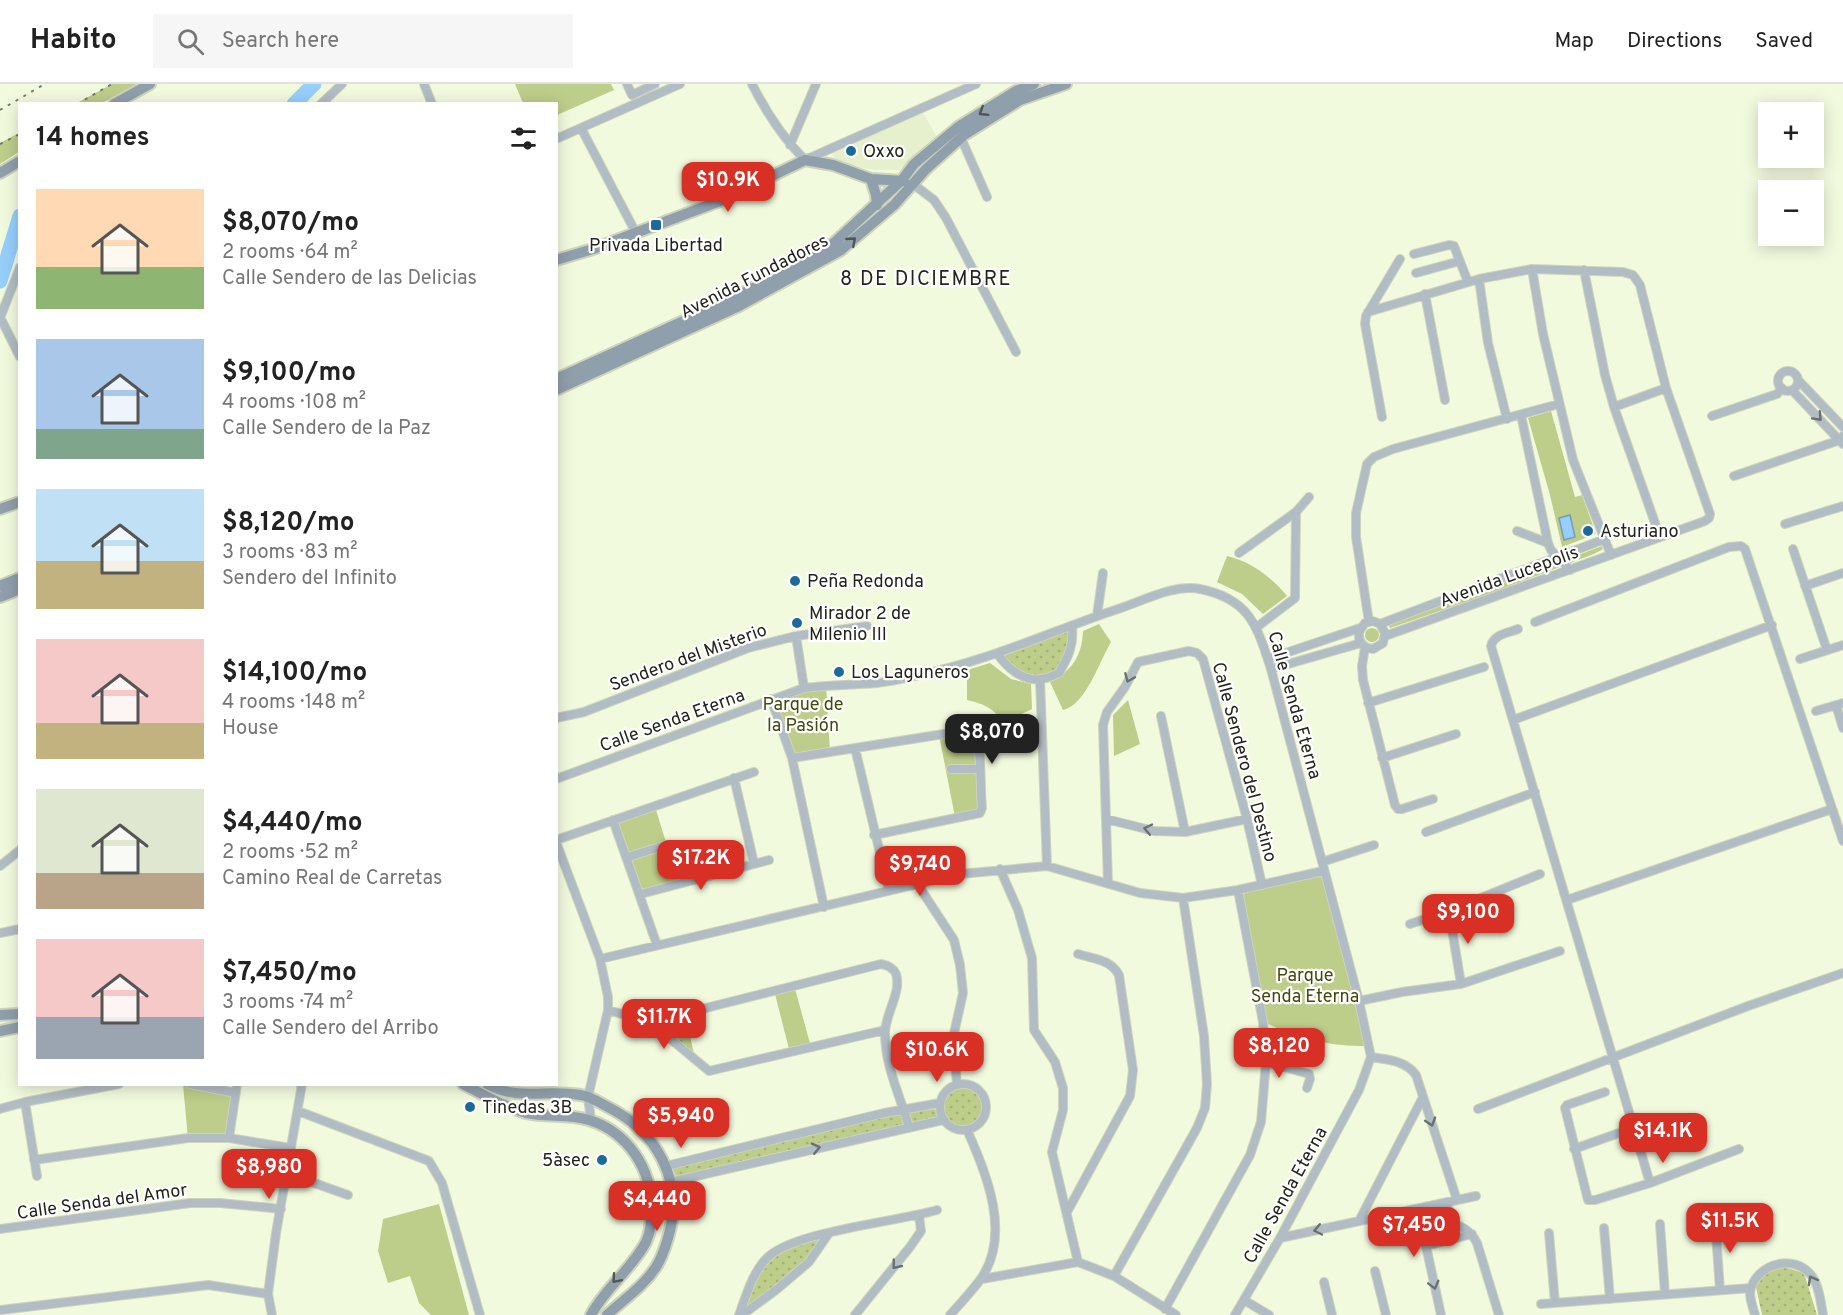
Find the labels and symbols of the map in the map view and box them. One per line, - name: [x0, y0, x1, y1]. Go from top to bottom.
- one-way arrow: [979, 104, 989, 116]
- place label: Oxxo: [863, 141, 904, 164]
- marker: Oxxo: [844, 144, 858, 158]
- pin: $10.9K: [679, 162, 777, 213]
- marker: Privada Libertad: [649, 218, 663, 232]
- street label: Avenida Fundadores: [677, 230, 833, 325]
- place label: Privada Libertad: [589, 235, 723, 258]
- one-way arrow: [845, 237, 856, 248]
- district label: 8 DE DICIEMBRE: [840, 267, 1012, 293]
- one-way arrow: [1811, 410, 1822, 421]
- place label: Asturiano: [1600, 521, 1679, 544]
- marker: Asturiano: [1581, 524, 1595, 538]
- street label: Avenida Lucepolis: [1437, 542, 1582, 613]
- place label: Peña Redonda: [807, 571, 924, 594]
- marker: Peña Redonda: [788, 574, 802, 588]
- place label: Mirador 2 de Milenio III: [809, 603, 911, 647]
- marker: Mirador 2 de Milenio III: [790, 616, 804, 630]
- street label: Sendero del Misterio: [607, 619, 770, 698]
- street label: Calle Senda Eterna: [1261, 629, 1326, 782]
- street label: Calle Sendero del Destino: [1206, 660, 1281, 865]
- place label: Los Laguneros: [851, 662, 969, 685]
- marker: Los Laguneros: [832, 665, 846, 679]
- one-way arrow: [1124, 671, 1136, 682]
- street label: Calle Senda Eterna: [597, 684, 748, 758]
- park label: Parque de la Pasión: [762, 694, 844, 738]
- pin: $8,070: [943, 714, 1041, 765]
- one-way arrow: [1143, 823, 1153, 836]
- pin: $17.2K: [652, 840, 750, 891]
- pin: $9,740: [871, 846, 969, 897]
- pin: $9,100: [1419, 894, 1517, 945]
- park label: Parque Senda Eterna: [1251, 965, 1359, 1009]
- pin: $11.7K: [615, 999, 713, 1050]
- pin: $8,120: [1230, 1028, 1328, 1079]
- pin: $10.6K: [888, 1032, 986, 1083]
- place label: Tinedas 3B: [482, 1097, 572, 1120]
- pin: $5,940: [632, 1098, 730, 1149]
- marker: Tinedas 3B: [463, 1100, 477, 1114]
- pin: $14.1K: [1614, 1113, 1712, 1164]
- one-way arrow: [1424, 1116, 1437, 1127]
- street label: Calle Senda Eterna: [1239, 1123, 1333, 1268]
- one-way arrow: [811, 1142, 821, 1155]
- pin: $8,980: [220, 1149, 318, 1200]
- place label: 5àsec: [542, 1150, 590, 1173]
- marker: 5àsec: [595, 1153, 609, 1167]
- street label: Calle Senda del Amor: [16, 1179, 189, 1226]
- pin: $4,440: [608, 1181, 706, 1232]
- pin: $11.5K: [1681, 1203, 1779, 1254]
- pin: $7,450: [1365, 1207, 1463, 1258]
- one-way arrow: [1313, 1223, 1323, 1236]
- one-way arrow: [892, 1258, 903, 1269]
- one-way arrow: [612, 1272, 623, 1283]
- one-way arrow: [1808, 1276, 1819, 1286]
- one-way arrow: [1426, 1280, 1439, 1290]

